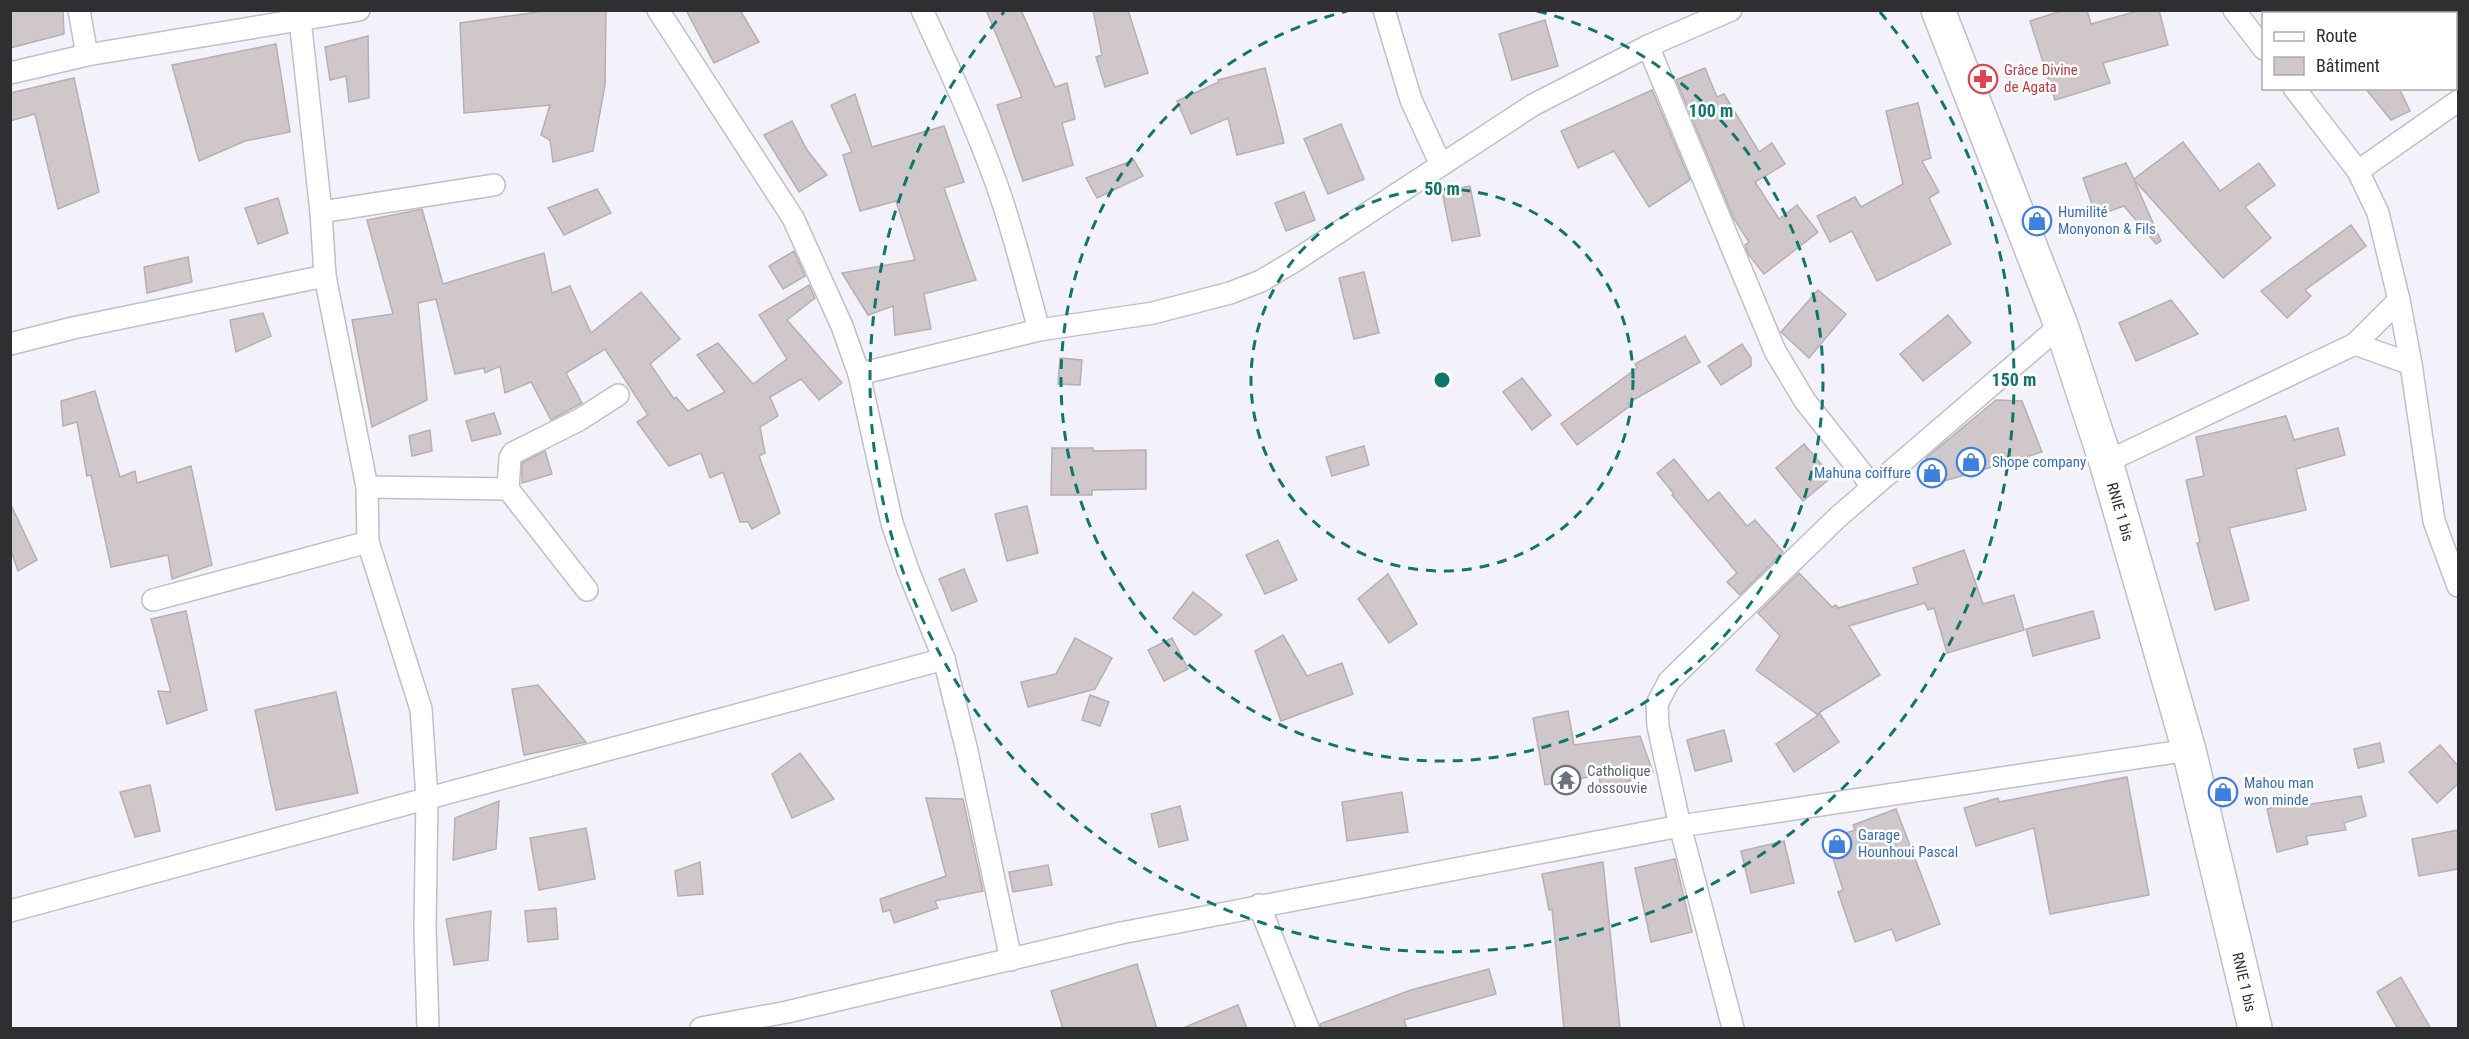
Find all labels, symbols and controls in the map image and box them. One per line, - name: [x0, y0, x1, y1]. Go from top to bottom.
- legend: [2262, 12, 2457, 90]
- text: Route: [2316, 25, 2357, 46]
- text: Bâtiment: [2316, 55, 2380, 76]
- place label: Grâce Divine de Agata: [2004, 61, 2078, 96]
- pharmacy icon: Grâce Divine de Agata: [1967, 63, 1999, 95]
- text: 100 m: [1689, 100, 1733, 121]
- text: 50 m: [1424, 178, 1460, 199]
- place label: Humilité Monyonon & Fils: [2058, 203, 2156, 238]
- shop icon: Humilité Monyonon & Fils: [2021, 205, 2053, 237]
- text: 150 m: [1992, 369, 2036, 390]
- centre of rings: [1432, 370, 1452, 390]
- shop icon: Shope company: [1955, 446, 1987, 478]
- place label: Shope company: [1992, 453, 2086, 471]
- shop icon: Mahuna coiffure: [1916, 457, 1948, 489]
- place label: Mahuna coiffure: [1814, 464, 1911, 482]
- street label: RNIE 1 bis: [2103, 480, 2137, 544]
- place label: Catholique dossouvie: [1587, 762, 1651, 797]
- temple icon: Catholique dossouvie: [1550, 764, 1582, 796]
- place label: Mahou man won minde: [2244, 774, 2314, 809]
- shop icon: Mahou man won minde: [2207, 776, 2239, 808]
- place label: Garage Hounhoui Pascal: [1858, 826, 1958, 861]
- shop icon: Garage Hounhoui Pascal: [1821, 828, 1853, 860]
- street label: RNIE 1 bis: [2228, 951, 2260, 1014]

